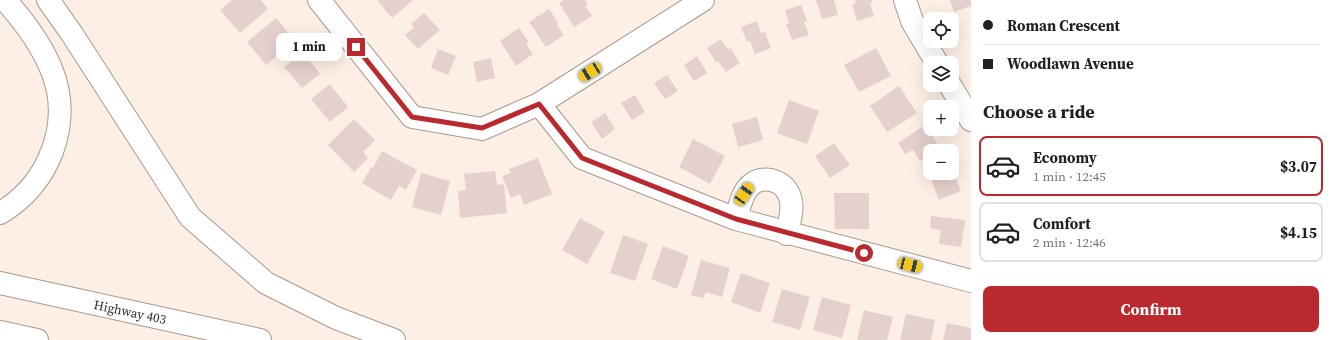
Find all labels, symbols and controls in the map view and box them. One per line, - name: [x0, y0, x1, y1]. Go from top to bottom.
- map controls: [923, 12, 959, 180]
- button: locate: [923, 12, 959, 48]
- text: Roman Crescent: [1007, 15, 1120, 36]
- callout: 1 min: [276, 33, 342, 61]
- text: 1 min: [292, 38, 326, 55]
- route end: [347, 38, 365, 56]
- text: Woodlawn Avenue: [1007, 53, 1134, 74]
- button: layers: [923, 56, 959, 92]
- car: [577, 61, 603, 83]
- text: Choose a ride: [983, 99, 1095, 124]
- button: +: [923, 100, 959, 136]
- button: −: [923, 144, 959, 180]
- text: Economy: [1033, 147, 1097, 168]
- icon: car: [985, 148, 1021, 184]
- text: $3.07: [1280, 156, 1317, 177]
- text: 1 min · 12:45: [1033, 168, 1106, 185]
- car: [732, 181, 756, 207]
- text: Comfort: [1033, 213, 1091, 234]
- icon: car: [985, 214, 1021, 250]
- text: $4.15: [1280, 222, 1317, 243]
- text: 2 min · 12:46: [1033, 234, 1106, 251]
- route start: [855, 244, 873, 262]
- car: [897, 256, 923, 274]
- button: Confirm: [983, 286, 1319, 332]
- street label: Highway 403: [92, 296, 168, 328]

